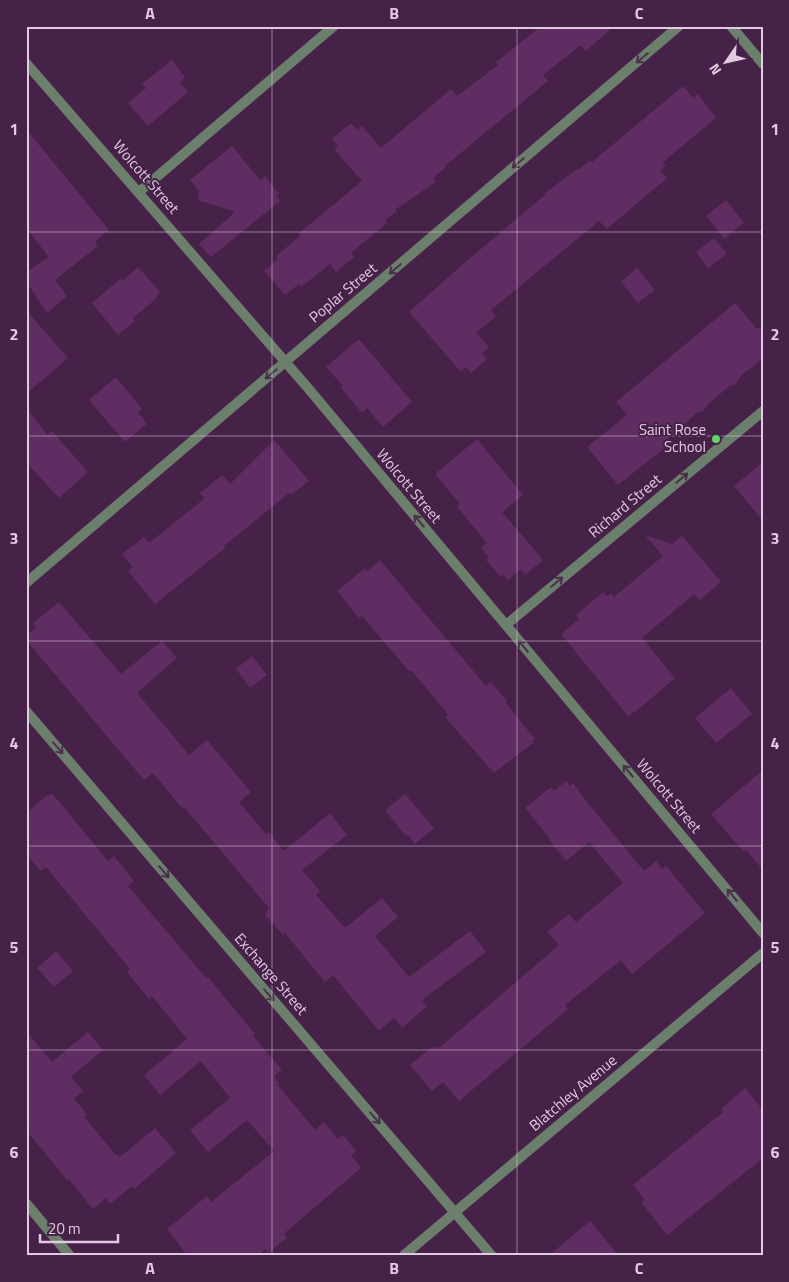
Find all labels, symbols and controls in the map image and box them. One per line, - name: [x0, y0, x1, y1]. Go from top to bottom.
- text: A: [145, 1, 155, 25]
- text: B: [389, 1, 399, 25]
- text: C: [635, 1, 644, 25]
- north arrow: [702, 38, 752, 88]
- one-way arrow: [636, 52, 649, 64]
- text: N: [703, 60, 726, 79]
- text: 1: [10, 117, 18, 141]
- text: 1: [771, 117, 779, 141]
- street label: Wolcott Street: [108, 135, 185, 219]
- one-way arrow: [512, 158, 525, 169]
- street label: Poplar Street: [304, 257, 382, 328]
- one-way arrow: [388, 263, 401, 274]
- text: 2: [10, 322, 18, 346]
- text: 2: [771, 322, 779, 346]
- one-way arrow: [265, 368, 278, 379]
- place label: Saint Rose School: [639, 418, 706, 458]
- marker: Saint Rose School: [710, 433, 722, 445]
- street label: Wolcott Street: [371, 443, 448, 529]
- street label: Richard Street: [583, 468, 667, 543]
- one-way arrow: [675, 473, 688, 484]
- one-way arrow: [414, 515, 425, 528]
- text: 3: [10, 526, 18, 550]
- text: 3: [771, 526, 779, 550]
- one-way arrow: [550, 577, 563, 588]
- one-way arrow: [518, 640, 529, 653]
- text: 4: [10, 731, 19, 755]
- text: 4: [771, 731, 780, 755]
- one-way arrow: [52, 741, 63, 754]
- street label: Wolcott Street: [631, 753, 708, 839]
- one-way arrow: [622, 764, 633, 777]
- one-way arrow: [158, 865, 169, 878]
- one-way arrow: [726, 889, 737, 902]
- street label: Exchange Street: [229, 928, 314, 1020]
- text: 5: [10, 935, 19, 959]
- text: 5: [771, 935, 780, 959]
- one-way arrow: [264, 988, 275, 1001]
- street label: Blatchley Avenue: [524, 1049, 622, 1136]
- one-way arrow: [369, 1112, 381, 1125]
- text: 6: [10, 1140, 19, 1164]
- text: 6: [771, 1140, 780, 1164]
- scale bar: [40, 1212, 118, 1244]
- text: 20 m: [48, 1217, 81, 1240]
- text: A: [145, 1256, 155, 1280]
- text: B: [389, 1256, 399, 1280]
- text: C: [635, 1256, 644, 1280]

